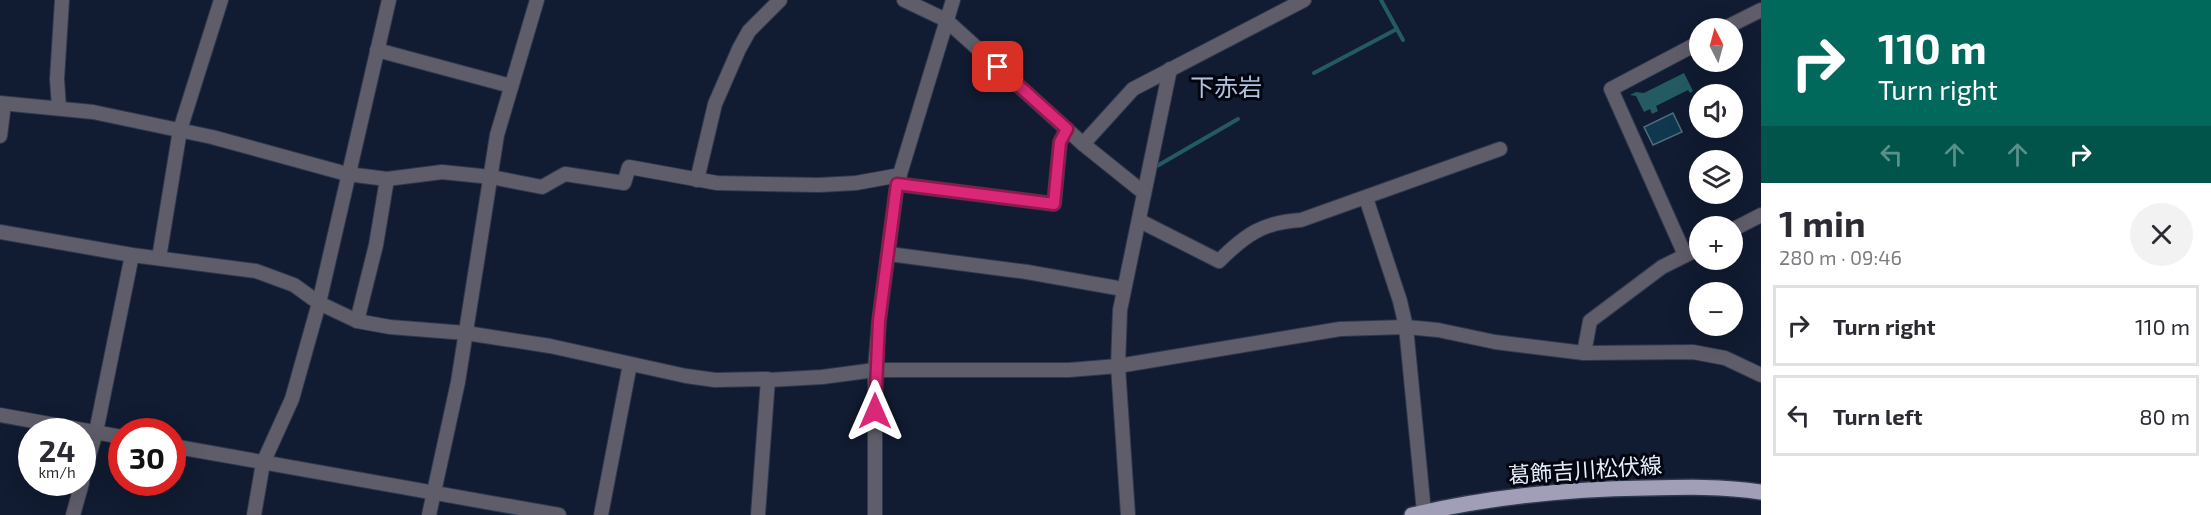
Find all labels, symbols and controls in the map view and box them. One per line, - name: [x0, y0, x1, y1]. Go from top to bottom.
- north arrow: [1689, 18, 1743, 72]
- map controls: [1689, 18, 1743, 336]
- text: 110 m: [1878, 22, 1987, 72]
- icon: right: [1779, 24, 1857, 102]
- pin: [972, 41, 1023, 92]
- icon: arrive: [981, 50, 1014, 83]
- district label: 下赤岩: [1190, 72, 1262, 101]
- text: Turn right: [1878, 73, 1998, 105]
- button: sound: [1689, 84, 1743, 138]
- icon: left: [1875, 138, 1908, 171]
- icon: ahead: [1938, 138, 1971, 171]
- icon: ahead: [2001, 138, 2034, 171]
- icon: right: [2064, 138, 2097, 171]
- button: layers: [1689, 150, 1743, 204]
- text: 1 min: [1779, 201, 1866, 244]
- button: close: [2130, 203, 2193, 266]
- button: +: [1689, 216, 1743, 270]
- text: 280 m · 09:46: [1779, 245, 1902, 269]
- button: −: [1689, 282, 1743, 336]
- icon: right: [1782, 309, 1815, 342]
- text: Turn right: [1833, 313, 1935, 339]
- text: 110 m: [2135, 313, 2190, 339]
- position arrow: [843, 379, 907, 443]
- icon: left: [1782, 399, 1815, 432]
- text: Turn left: [1833, 403, 1922, 429]
- text: 80 m: [2139, 403, 2190, 429]
- speed limit sign: 30: [108, 418, 186, 496]
- text: 24: [39, 432, 75, 468]
- street label: 葛飾吉川松伏線: [1507, 451, 1663, 487]
- text: km/h: [38, 463, 76, 481]

